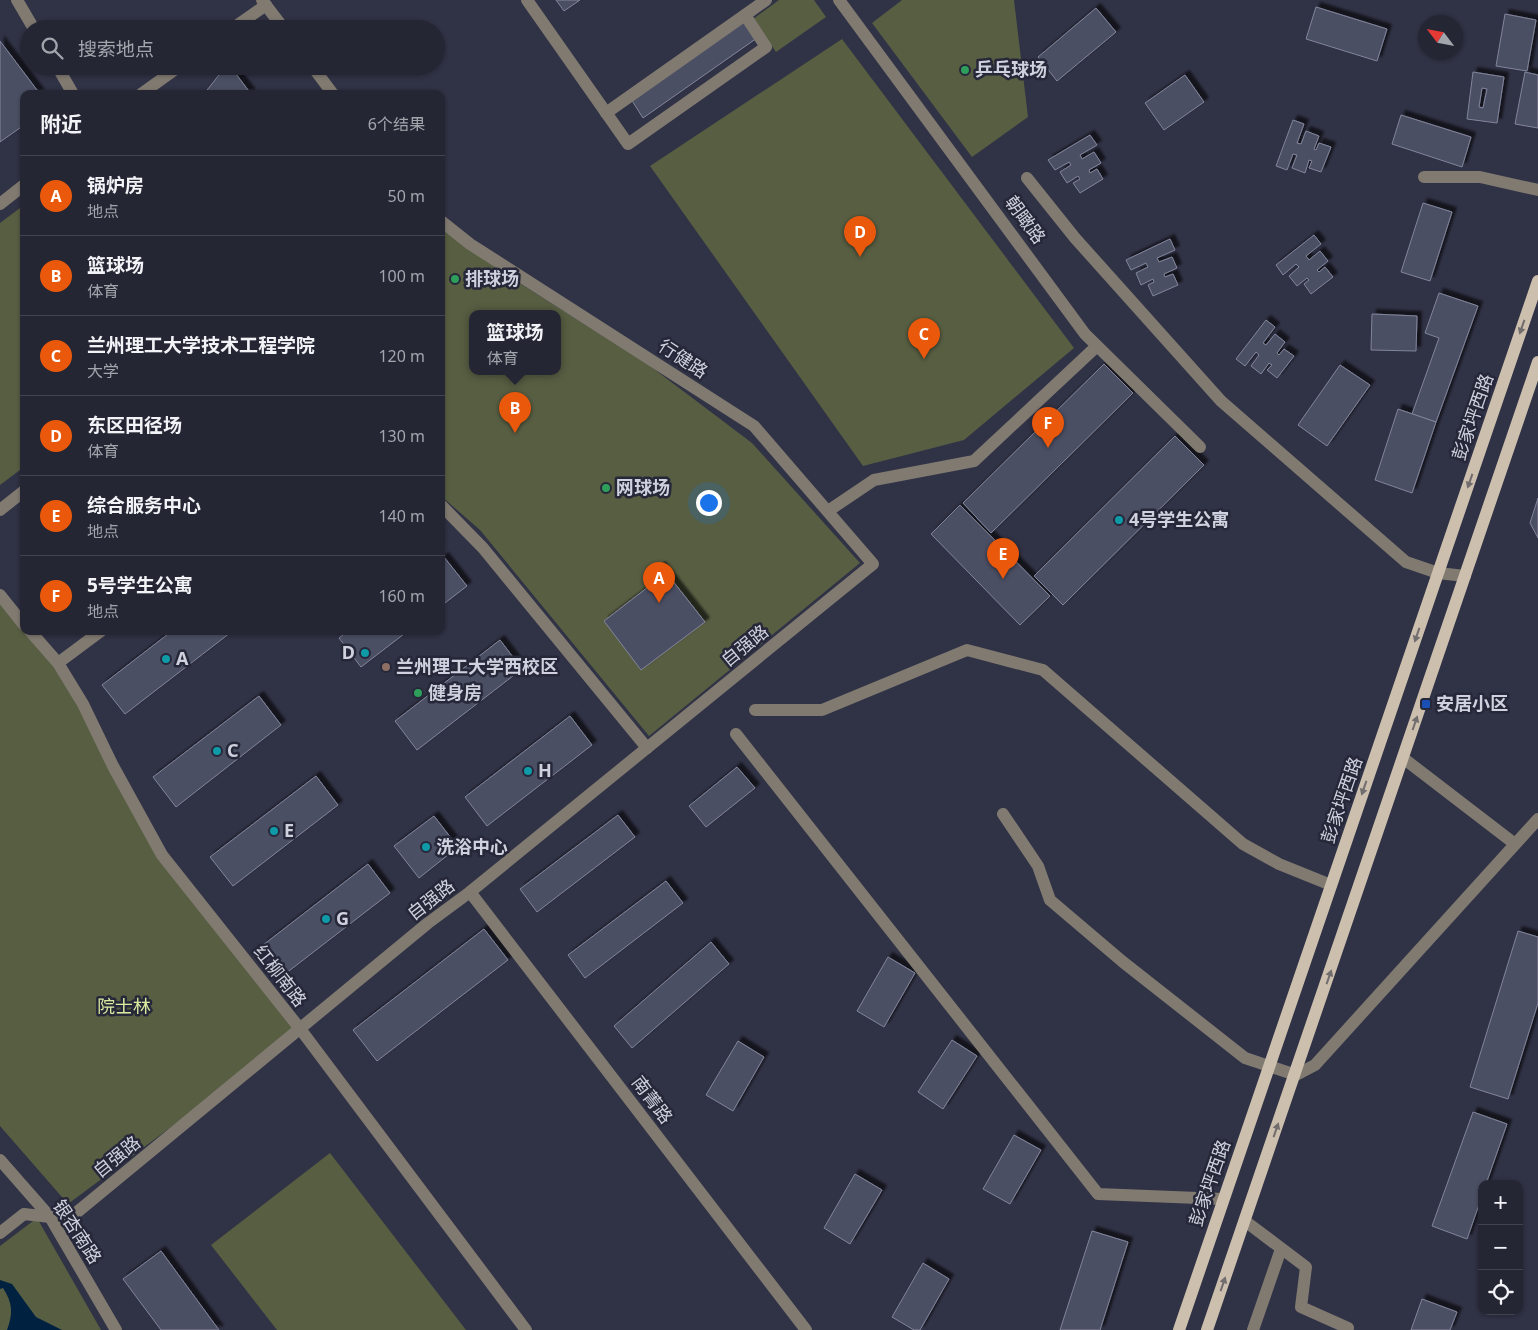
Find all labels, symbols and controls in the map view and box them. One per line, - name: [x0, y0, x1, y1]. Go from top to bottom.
- north arrow: [1418, 15, 1463, 60]
- search box: [20, 20, 445, 75]
- icon: search: [38, 34, 66, 62]
- text: 搜索地点: [78, 36, 154, 62]
- place label: 乒乓球场: [975, 57, 1047, 81]
- marker: 乒乓球场: [959, 64, 971, 76]
- text: 附近: [40, 110, 82, 138]
- text: 6个结果: [368, 113, 425, 135]
- text: 锅炉房: [87, 172, 144, 198]
- text: A: [50, 185, 62, 207]
- text: 50 m: [388, 185, 425, 207]
- street label: 朝瞰路: [1000, 191, 1051, 248]
- text: 地点: [87, 200, 119, 222]
- pin: D: [844, 216, 876, 257]
- text: 篮球场: [87, 252, 144, 278]
- text: B: [51, 265, 61, 287]
- text: 100 m: [378, 265, 425, 287]
- place label: 排球场: [465, 266, 519, 290]
- marker: 排球场: [449, 273, 461, 285]
- text: 体育: [87, 280, 119, 302]
- popup: [469, 310, 561, 375]
- pin: C: [908, 318, 940, 359]
- text: 篮球场: [486, 319, 544, 345]
- one-way arrow: [1518, 320, 1526, 335]
- text: 兰州理工大学技术工程学院: [87, 332, 315, 358]
- street label: 行健路: [654, 333, 713, 383]
- text: C: [51, 345, 61, 367]
- text: 120 m: [378, 345, 425, 367]
- text: 体育: [486, 347, 519, 369]
- text: 大学: [87, 360, 119, 382]
- street label: 彭家坪西路: [1446, 370, 1498, 463]
- pin: B: [499, 392, 531, 433]
- pin: F: [1032, 407, 1064, 448]
- text: 东区田径场: [87, 412, 182, 438]
- text: D: [50, 425, 62, 447]
- text: 130 m: [378, 425, 425, 447]
- text: 体育: [87, 440, 119, 462]
- one-way arrow: [1465, 474, 1473, 489]
- place label: 网球场: [616, 475, 670, 499]
- marker: 网球场: [600, 482, 612, 494]
- your location: [696, 490, 722, 516]
- text: 综合服务中心: [87, 492, 201, 518]
- text: E: [52, 505, 60, 527]
- text: 140 m: [378, 505, 425, 527]
- place label: 4号学生公寓: [1129, 507, 1229, 531]
- marker: 4号学生公寓: [1113, 514, 1125, 526]
- text: 地点: [87, 520, 119, 542]
- pin: E: [987, 538, 1019, 579]
- pin: A: [643, 562, 675, 603]
- text: 5号学生公寓: [87, 572, 193, 598]
- text: F: [52, 585, 60, 607]
- text: 160 m: [378, 585, 425, 607]
- text: 地点: [87, 600, 119, 622]
- street label: 自强路: [716, 619, 773, 672]
- one-way arrow: [1413, 627, 1420, 642]
- place label: D: [342, 640, 355, 664]
- place label: A: [176, 646, 189, 670]
- marker: D: [359, 647, 371, 659]
- marker: A: [160, 653, 172, 665]
- place label: 兰州理工大学西校区: [396, 654, 558, 678]
- marker: 兰州理工大学西校区: [380, 661, 392, 673]
- place label: 健身房: [428, 680, 482, 704]
- marker: 健身房: [412, 687, 424, 699]
- place label: 安居小区: [1436, 691, 1508, 715]
- marker: 安居小区: [1420, 698, 1432, 710]
- one-way arrow: [1412, 716, 1419, 731]
- place label: C: [227, 738, 239, 762]
- marker: C: [211, 745, 223, 757]
- street label: 彭家坪西路: [1315, 753, 1367, 846]
- place label: H: [538, 758, 552, 782]
- marker: H: [522, 765, 534, 777]
- one-way arrow: [1360, 781, 1368, 796]
- place label: E: [284, 818, 294, 842]
- marker: E: [268, 825, 280, 837]
- place label: 洗浴中心: [436, 834, 508, 858]
- marker: 洗浴中心: [420, 841, 432, 853]
- street label: 自强路: [402, 873, 459, 925]
- place label: G: [336, 906, 349, 930]
- marker: G: [320, 913, 332, 925]
- street label: 红柳南路: [249, 940, 312, 1011]
- one-way arrow: [1326, 969, 1333, 984]
- park label: 院士林: [97, 994, 151, 1018]
- street label: 南菁路: [627, 1071, 679, 1128]
- one-way arrow: [1273, 1123, 1280, 1138]
- street label: 自强路: [88, 1130, 145, 1183]
- street label: 彭家坪西路: [1183, 1136, 1235, 1229]
- map controls: [1478, 1180, 1523, 1315]
- button: +: [1478, 1180, 1523, 1225]
- street label: 银杏南路: [48, 1195, 108, 1268]
- button: −: [1478, 1225, 1523, 1270]
- button: locate: [1478, 1270, 1523, 1315]
- one-way arrow: [1219, 1276, 1227, 1291]

